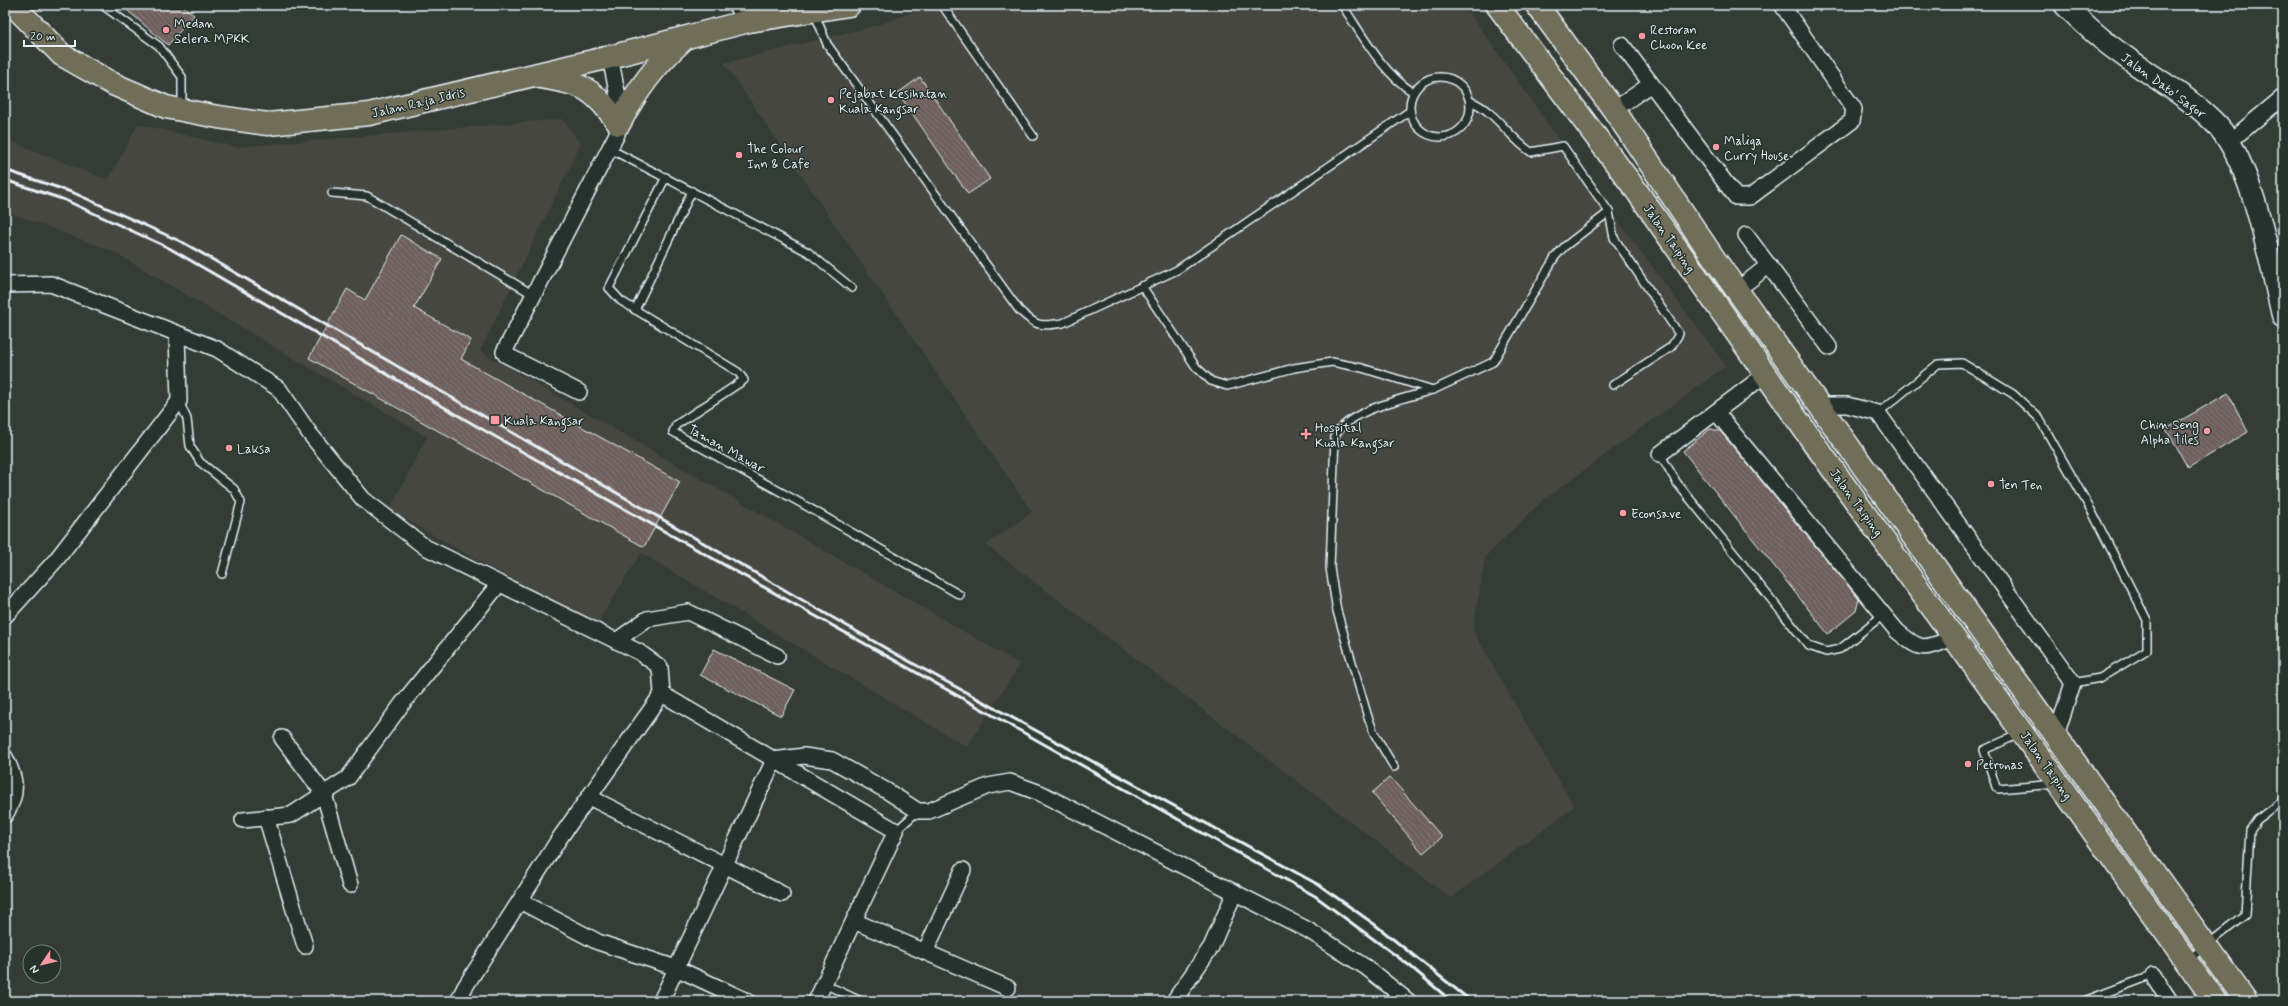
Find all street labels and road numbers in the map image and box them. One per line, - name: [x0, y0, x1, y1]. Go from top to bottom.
- street label: Jalan Dato' Sagor: [2116, 50, 2210, 125]
- street label: Jalan Raja Idris: [370, 84, 467, 122]
- street label: Jalan Taiping: [1639, 201, 1699, 277]
- street label: Taman Mawar: [685, 421, 768, 478]
- street label: Jalan Taiping: [1825, 465, 1886, 540]
- street label: Jalan Taiping: [2016, 728, 2076, 804]

